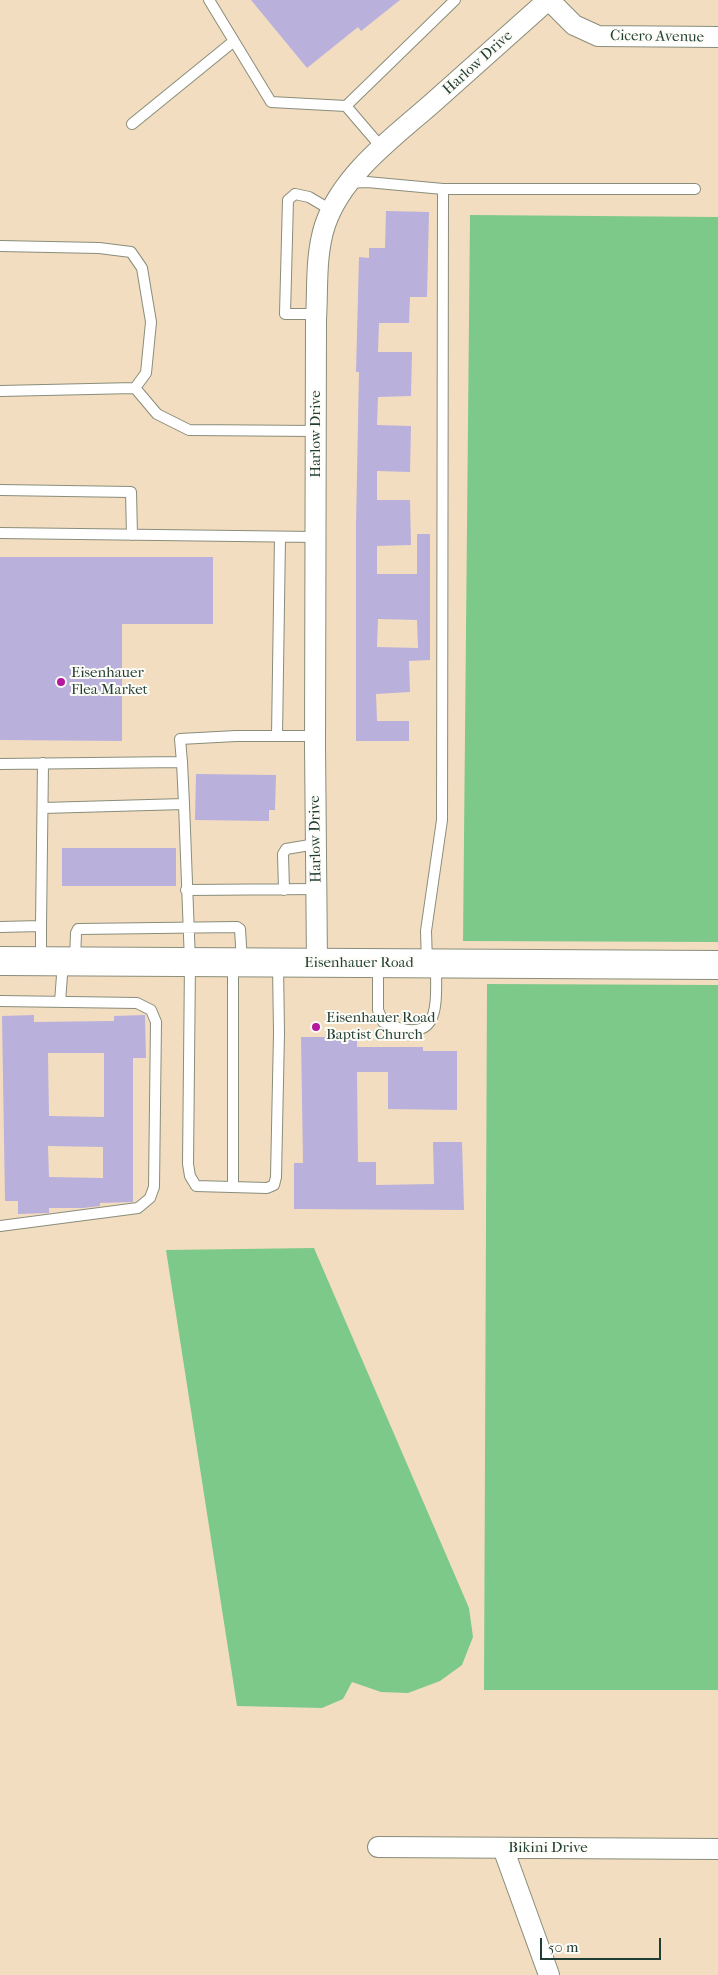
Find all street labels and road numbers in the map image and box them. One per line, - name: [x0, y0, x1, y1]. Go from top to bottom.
- street label: Harlow Drive: [439, 27, 517, 99]
- street label: Cicero Avenue: [610, 27, 704, 47]
- street label: Harlow Drive: [307, 390, 325, 478]
- street label: Harlow Drive: [306, 795, 326, 883]
- street label: Eisenhauer Road: [304, 954, 414, 972]
- street label: Bikini Drive: [508, 1839, 588, 1857]

